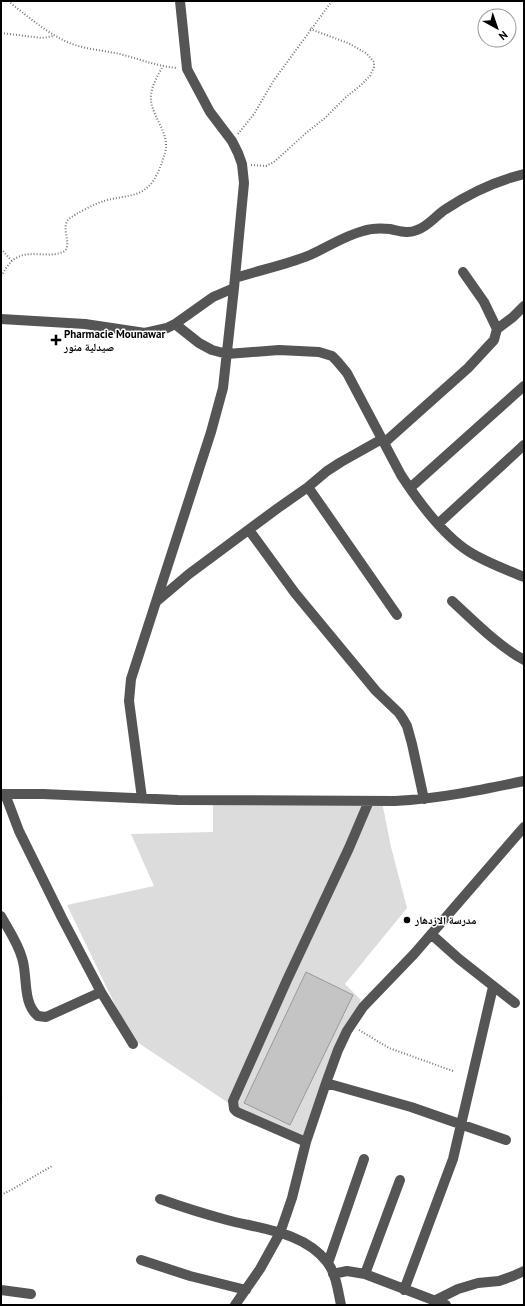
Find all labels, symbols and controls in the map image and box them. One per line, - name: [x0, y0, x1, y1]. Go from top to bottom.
- north arrow: [477, 8, 517, 48]
- text: N: [496, 28, 511, 43]
- place label: Pharmacie Mounawar صيدلية منور: [63, 327, 165, 354]
- marker: Pharmacie Mounawar صيدلية منور: [51, 335, 61, 345]
- place label: مدرسة الازدهار: [414, 913, 476, 927]
- marker: مدرسة الازدهار: [402, 915, 412, 925]

